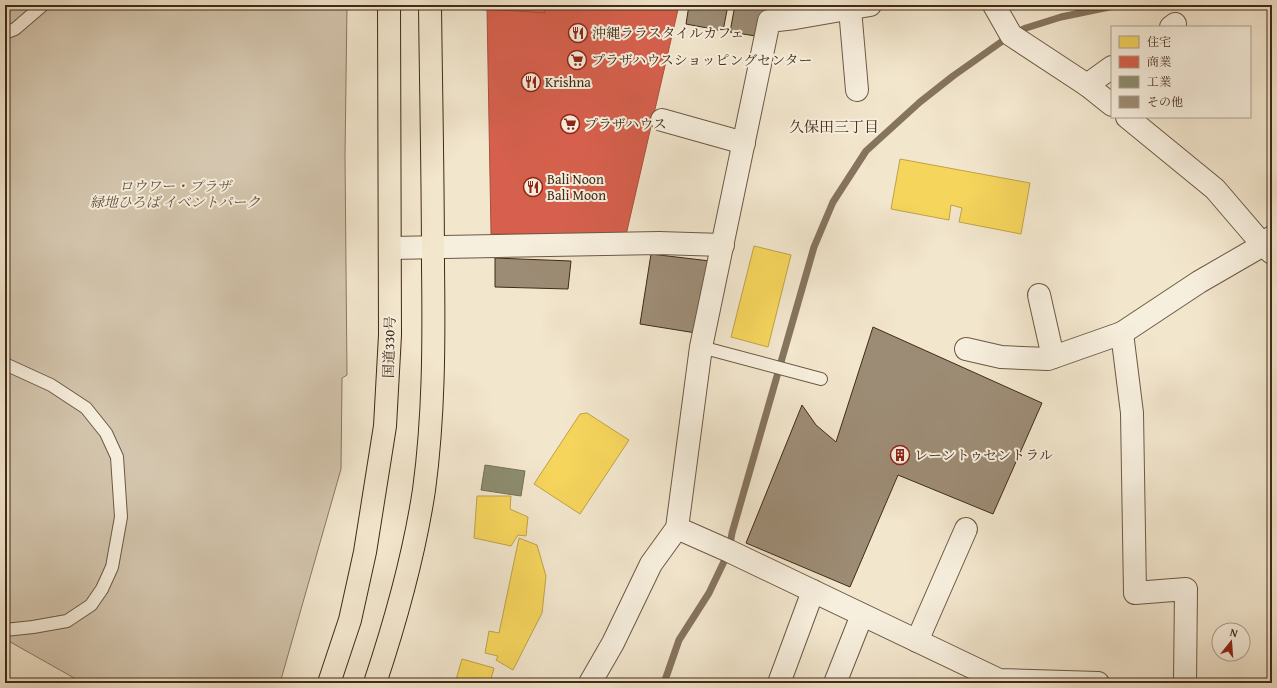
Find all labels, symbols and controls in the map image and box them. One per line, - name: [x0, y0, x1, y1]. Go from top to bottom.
- restaurant icon: 沖縄ララスタイルカフェ: [567, 22, 589, 44]
- place label: 沖縄ララスタイルカフェ: [592, 23, 745, 43]
- legend: [1111, 26, 1251, 118]
- text: 住宅: [1147, 33, 1171, 50]
- supermarket icon: プラザハウスショッピングセンター: [566, 49, 588, 71]
- place label: プラザハウスショッピングセンター: [591, 50, 813, 70]
- text: 商業: [1147, 53, 1171, 70]
- restaurant icon: Krishna: [520, 71, 542, 93]
- place label: Krishna: [545, 72, 591, 92]
- text: 工業: [1147, 73, 1171, 90]
- text: その他: [1147, 93, 1183, 110]
- supermarket icon: プラザハウス: [559, 113, 581, 135]
- place label: プラザハウス: [584, 114, 667, 134]
- district label: 久保田三丁目: [789, 116, 879, 137]
- place label: Bali Noon Bali Moon: [547, 169, 606, 205]
- park label: ロウワー・プラザ 緑地ひろば イベントパーク: [90, 176, 260, 212]
- restaurant icon: Bali Noon Bali Moon: [522, 176, 544, 198]
- street label: 国道330号: [378, 316, 400, 378]
- building icon: レーントゥセントラル: [889, 444, 911, 466]
- place label: レーントゥセントラル: [914, 445, 1053, 465]
- north arrow: [1211, 622, 1251, 662]
- text: N: [1228, 624, 1240, 641]

